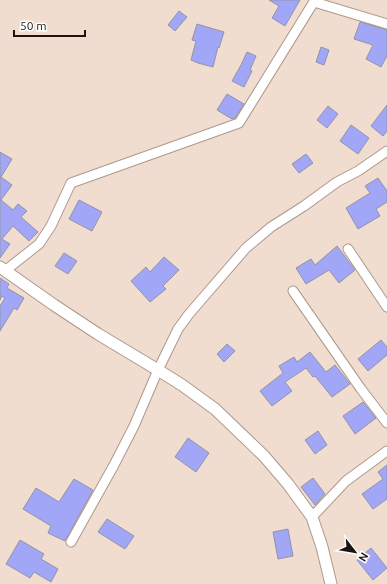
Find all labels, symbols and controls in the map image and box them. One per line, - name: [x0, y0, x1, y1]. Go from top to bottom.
- scale bar: [14, 12, 85, 38]
- text: 50 m: [20, 19, 47, 32]
- north arrow: [335, 532, 375, 572]
- text: N: [356, 551, 371, 564]

